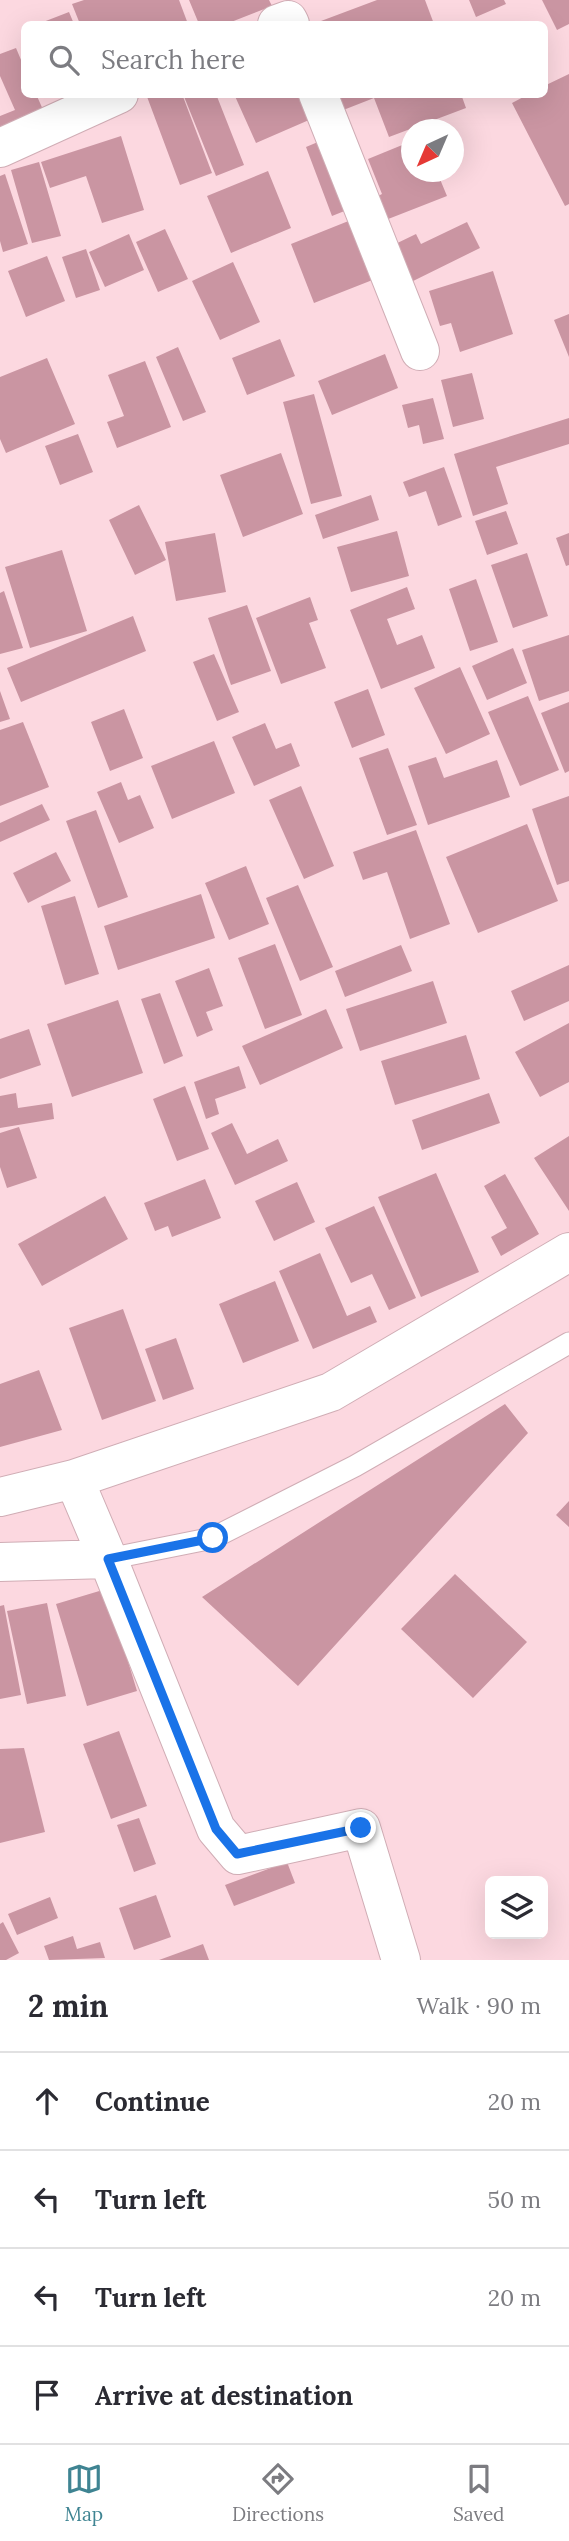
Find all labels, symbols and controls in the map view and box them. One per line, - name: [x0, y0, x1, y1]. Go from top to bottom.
- search box: [21, 21, 548, 98]
- icon: search: [45, 41, 83, 79]
- text: Search here: [101, 43, 245, 76]
- north arrow: [401, 119, 464, 182]
- route start: [197, 1522, 228, 1553]
- route end: [345, 1812, 376, 1843]
- map controls: [485, 1876, 548, 1939]
- button: layers: [485, 1876, 548, 1939]
- text: 2 min: [28, 1987, 108, 2025]
- text: Walk · 90 m: [417, 1991, 541, 2020]
- icon: ahead: [28, 2082, 66, 2120]
- text: Continue: [95, 2085, 210, 2118]
- text: 20 m: [488, 2087, 541, 2116]
- icon: left: [28, 2180, 66, 2218]
- text: Turn left: [95, 2183, 206, 2216]
- text: 50 m: [488, 2185, 541, 2214]
- icon: left: [28, 2278, 66, 2316]
- text: Turn left: [95, 2281, 206, 2314]
- text: 20 m: [488, 2283, 541, 2312]
- icon: arrive: [28, 2376, 66, 2414]
- text: Arrive at destination: [95, 2379, 353, 2412]
- tab: Map: [65, 2460, 103, 2526]
- tab: Directions: [232, 2460, 324, 2526]
- tab: Saved: [453, 2460, 504, 2526]

